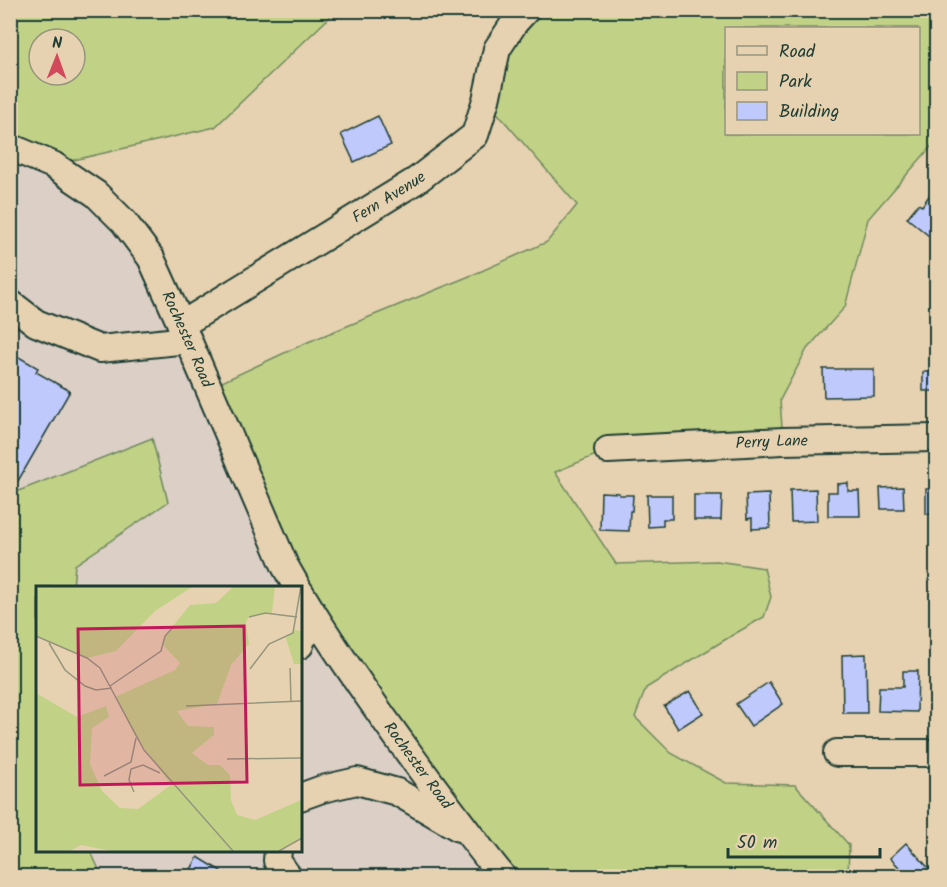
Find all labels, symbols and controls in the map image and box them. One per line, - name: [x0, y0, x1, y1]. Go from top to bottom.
- north arrow: [27, 27, 87, 87]
- legend: [725, 27, 920, 135]
- text: N: [52, 31, 63, 56]
- text: Road: [779, 38, 816, 67]
- text: Park: [779, 68, 812, 97]
- text: Building: [779, 98, 839, 127]
- street label: Fern Avenue: [347, 165, 431, 230]
- street label: Rochester Road: [155, 287, 220, 392]
- street label: Perry Lane: [735, 428, 808, 456]
- inset map: [36, 586, 302, 851]
- street label: Rochester Road: [377, 716, 459, 816]
- scale bar: [728, 821, 880, 859]
- text: 50 m: [737, 829, 777, 858]

